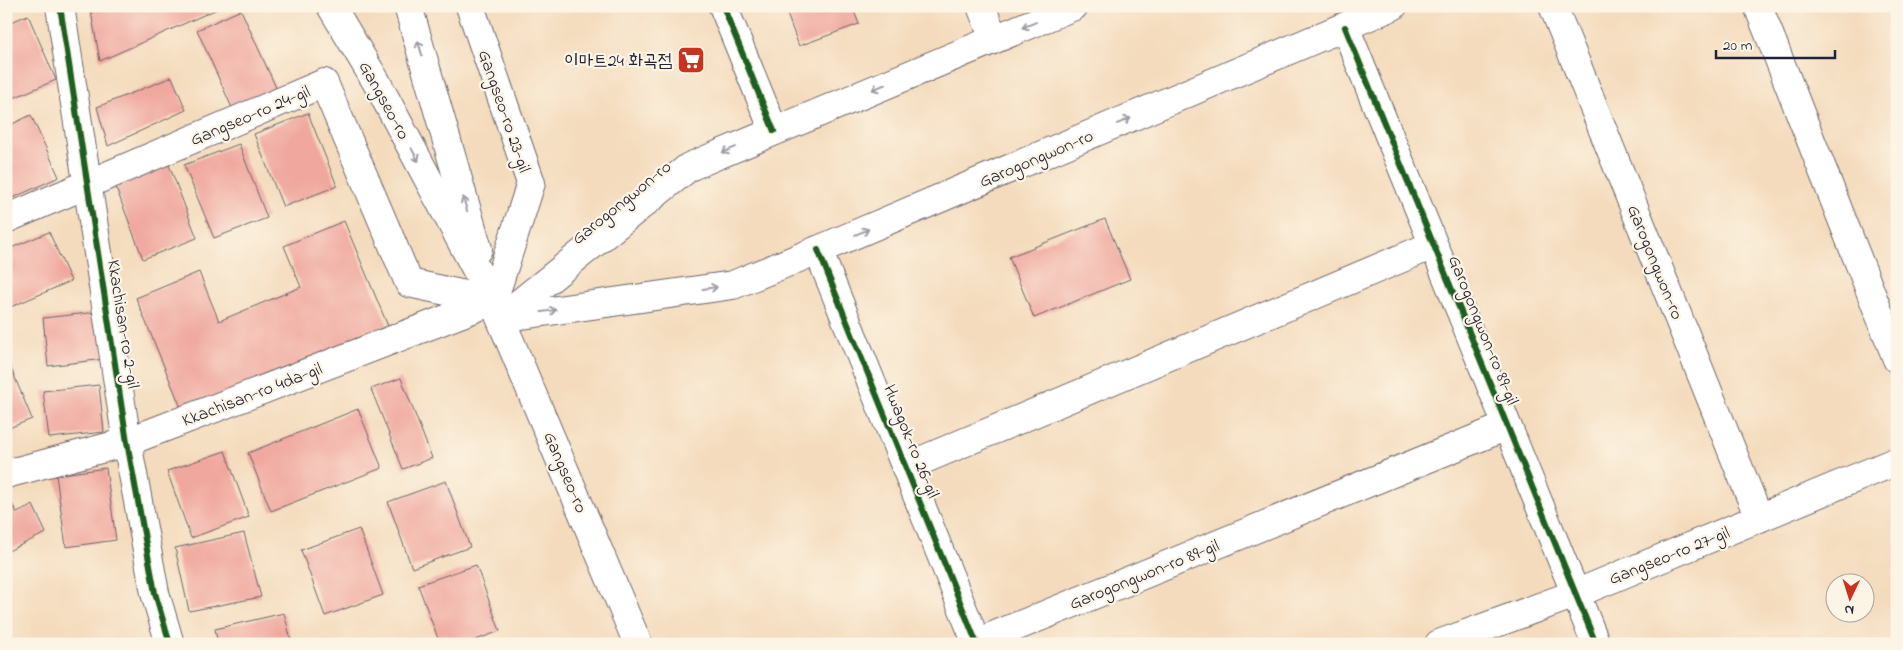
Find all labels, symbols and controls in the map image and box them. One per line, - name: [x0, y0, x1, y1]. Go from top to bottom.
- one-way arrow: [1021, 21, 1037, 30]
- scale bar: [1716, 28, 1834, 60]
- text: 20 m: [1723, 35, 1753, 57]
- one-way arrow: [415, 40, 425, 56]
- supermarket icon: 이마트24 화곡점: [676, 45, 706, 75]
- street label: Gangseo-ro 23-gil: [469, 47, 536, 177]
- place label: 이마트24 화곡점: [564, 49, 673, 75]
- street label: Gangseo-ro: [350, 57, 416, 145]
- street label: Gangseo-ro 24-gil: [187, 80, 315, 155]
- one-way arrow: [871, 84, 886, 93]
- one-way arrow: [1116, 115, 1131, 125]
- street label: Garogongwon-ro: [976, 124, 1098, 197]
- one-way arrow: [722, 146, 737, 156]
- one-way arrow: [411, 147, 420, 162]
- street label: Garogongwon-ro: [567, 155, 678, 253]
- one-way arrow: [460, 196, 470, 212]
- street label: Garogongwon-ro: [1618, 201, 1689, 325]
- one-way arrow: [854, 227, 869, 236]
- street label: Garogongwon-ro 89-gil: [1439, 252, 1524, 410]
- street label: Kkachisan-ro 2-gil: [98, 258, 145, 391]
- one-way arrow: [701, 283, 717, 293]
- one-way arrow: [541, 306, 557, 316]
- street label: Kkachisan-ro 4da-gil: [179, 357, 327, 436]
- street label: Hwagok-ro 26-gil: [875, 381, 945, 503]
- street label: Gangseo-ro: [534, 428, 593, 518]
- street label: Gangseo-ro 27-gil: [1605, 521, 1734, 594]
- street label: Garogongwon-ro 89-gil: [1066, 534, 1224, 619]
- north arrow: [1826, 572, 1876, 622]
- text: N: [1844, 599, 1855, 620]

